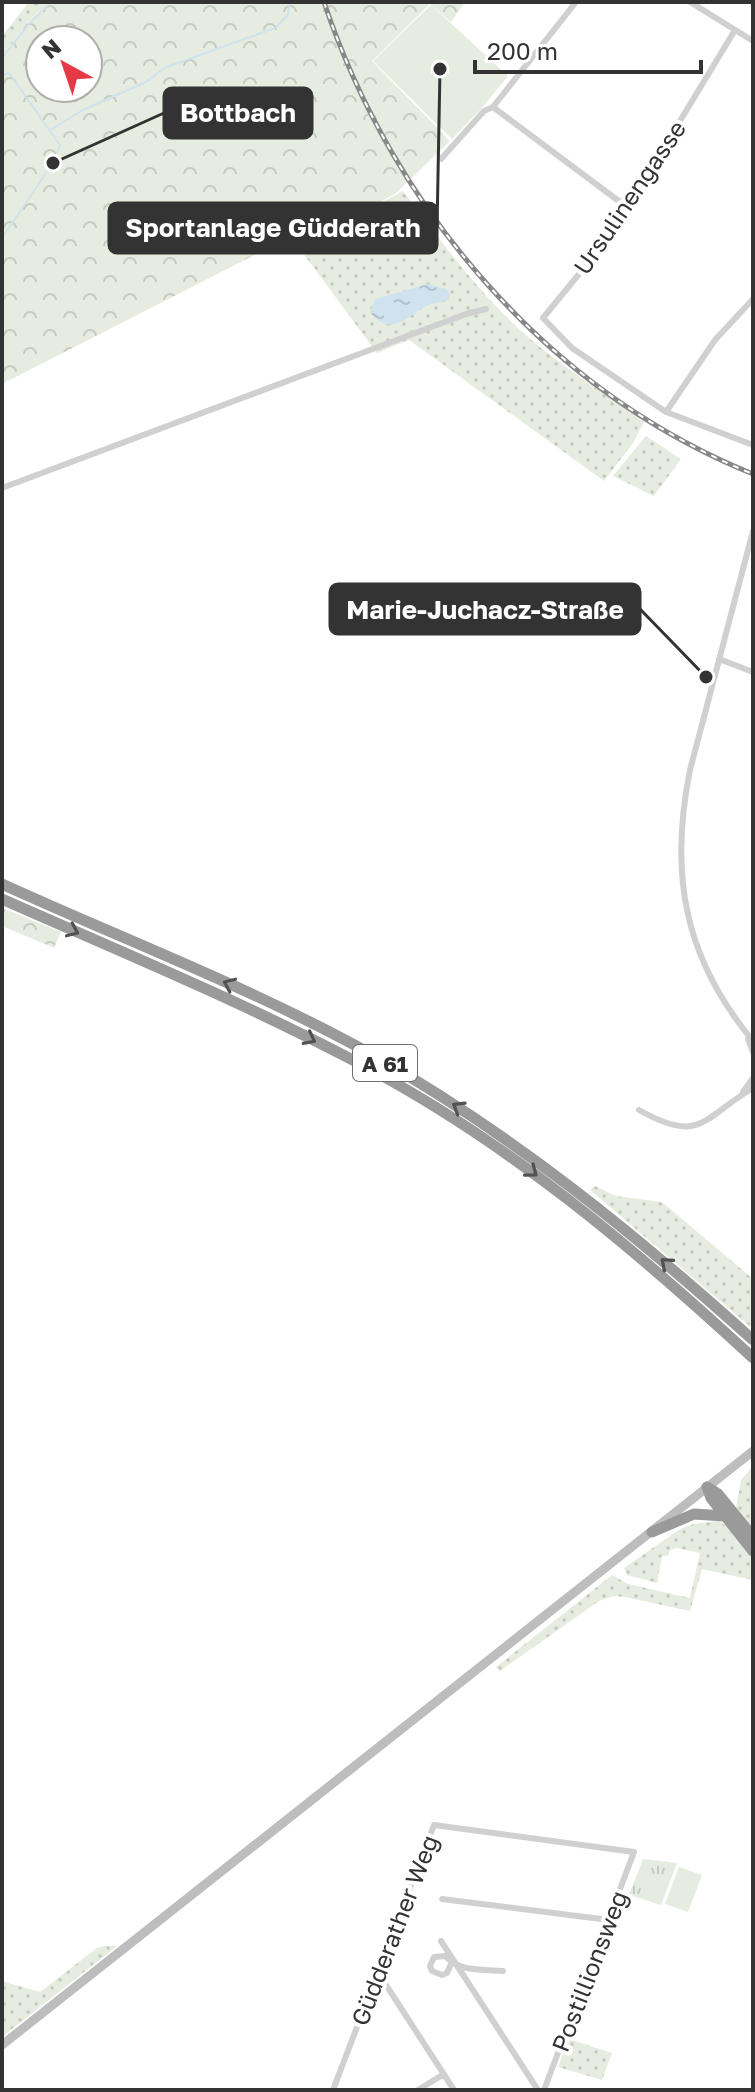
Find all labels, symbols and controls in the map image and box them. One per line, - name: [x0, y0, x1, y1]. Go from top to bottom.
- north arrow: [24, 24, 104, 104]
- scale bar: [475, 24, 701, 74]
- text: N: [36, 33, 66, 64]
- text: 200 m: [487, 36, 558, 65]
- callout: Bottbach: [164, 88, 312, 138]
- text: Bottbach: [180, 97, 296, 128]
- street label: Ursulinengasse: [567, 115, 691, 279]
- callout: Sportanlage Güdderath: [109, 203, 437, 253]
- text: Sportanlage Güdderath: [125, 212, 421, 243]
- callout: Marie-Juchacz-Straße: [330, 584, 640, 634]
- text: Marie-Juchacz-Straße: [346, 594, 624, 625]
- one-way arrow: [65, 921, 80, 937]
- one-way arrow: [223, 978, 237, 994]
- one-way arrow: [301, 1029, 316, 1044]
- road number: A 61: [353, 1045, 417, 1081]
- one-way arrow: [452, 1101, 467, 1116]
- one-way arrow: [524, 1163, 538, 1177]
- one-way arrow: [660, 1258, 675, 1273]
- street label: Güdderather Weg: [344, 1831, 444, 2029]
- street label: Postillionsweg: [545, 1886, 633, 2056]

